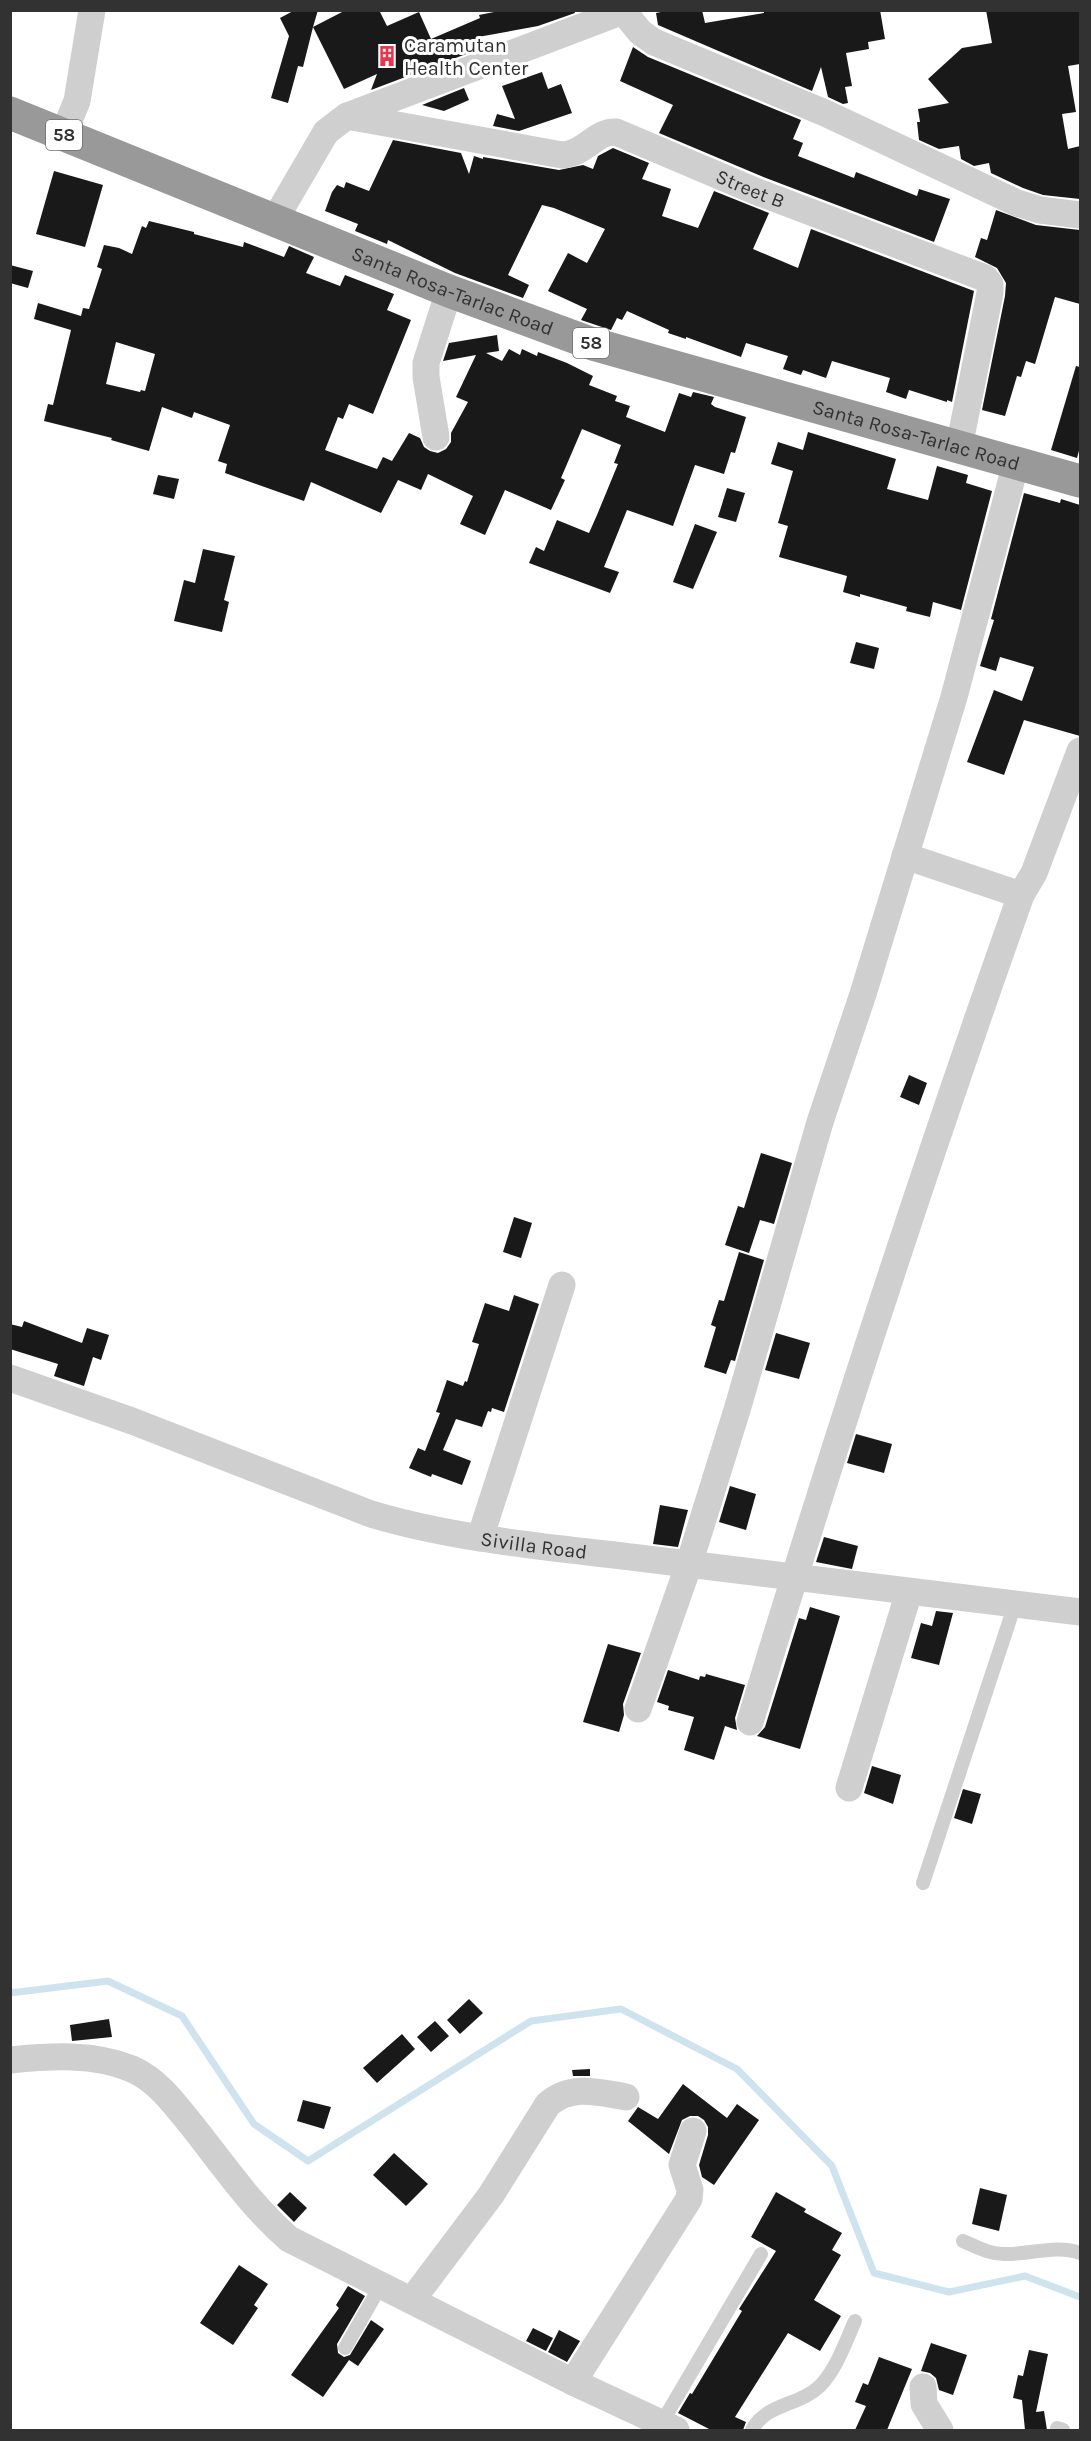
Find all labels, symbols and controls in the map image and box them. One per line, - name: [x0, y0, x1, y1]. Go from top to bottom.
- place label: Caramutan Health Center: [404, 34, 529, 80]
- building icon: Caramutan Health Center: [375, 44, 399, 68]
- road number: 58: [46, 120, 82, 150]
- street label: Street B: [712, 165, 788, 213]
- street label: Santa Rosa-Tarlac Road: [348, 242, 557, 340]
- road number: 58: [573, 328, 609, 358]
- street label: Santa Rosa-Tarlac Road: [810, 395, 1022, 476]
- street label: Sivilla Road: [479, 1527, 588, 1564]

